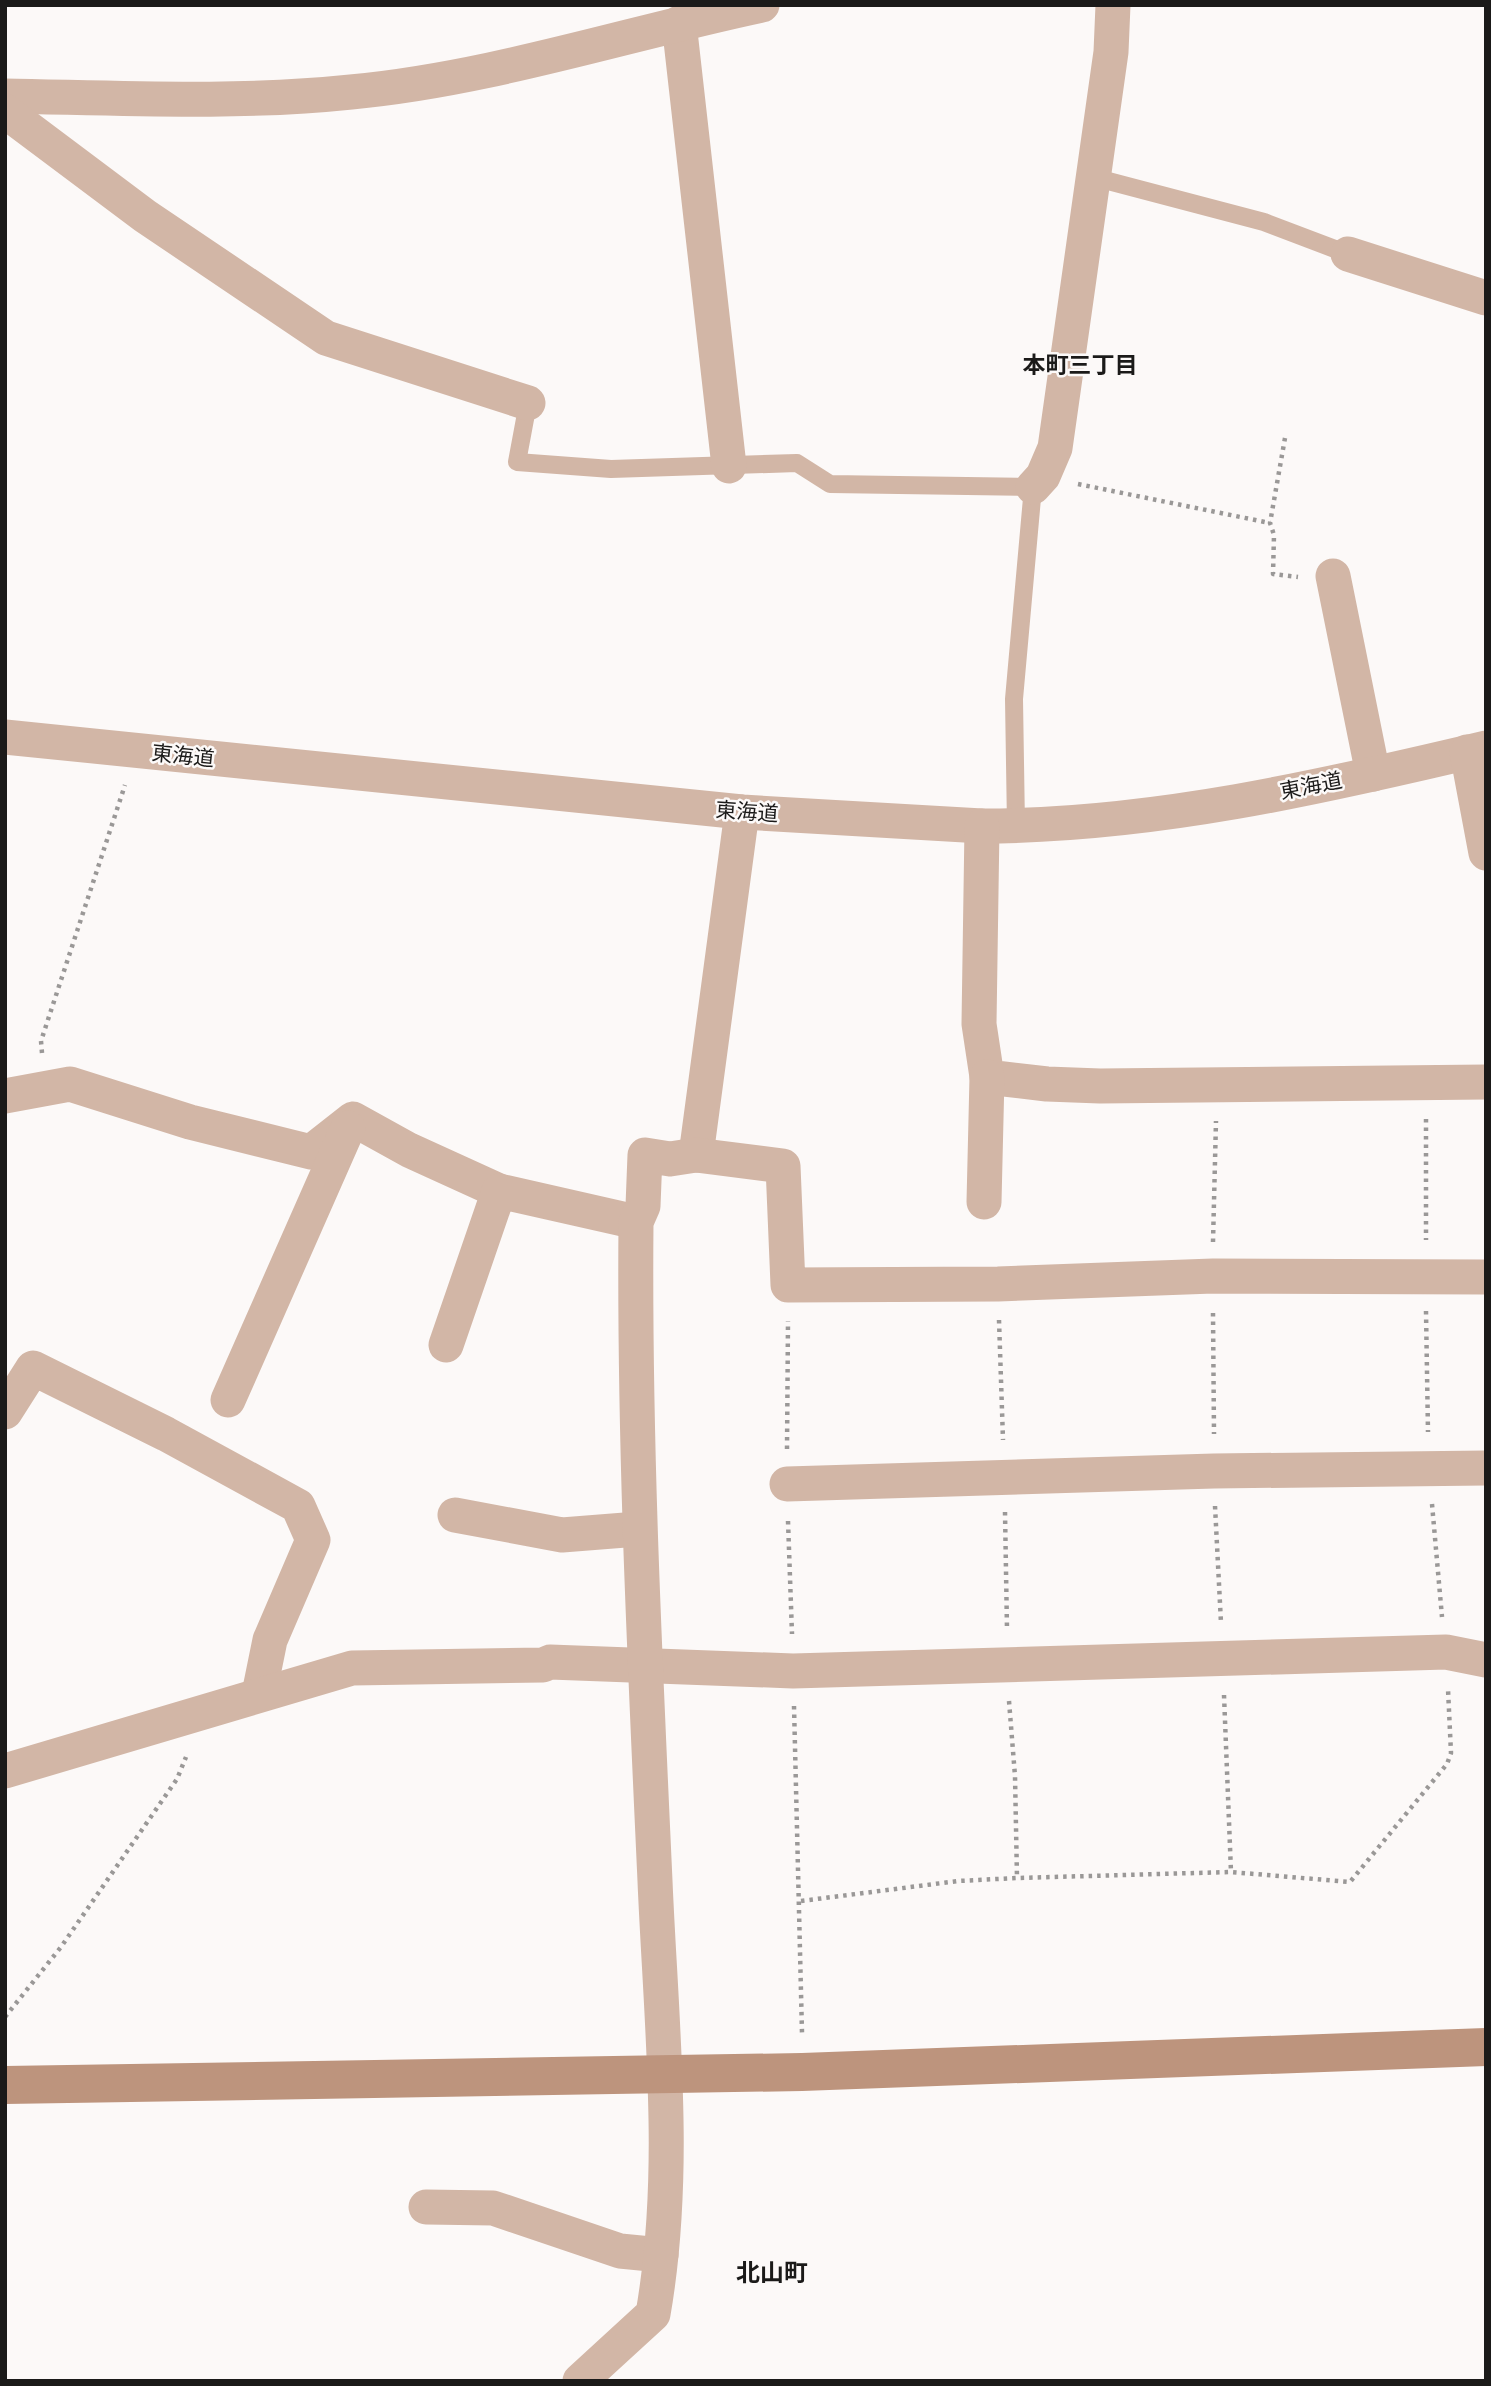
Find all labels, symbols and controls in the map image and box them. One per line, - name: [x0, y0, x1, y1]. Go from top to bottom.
- district label: 本町三丁目: [1023, 351, 1138, 379]
- street label: 東海道: [150, 740, 216, 771]
- street label: 東海道: [1278, 767, 1344, 804]
- street label: 東海道: [715, 797, 779, 826]
- district label: 北山町: [736, 2258, 808, 2287]

